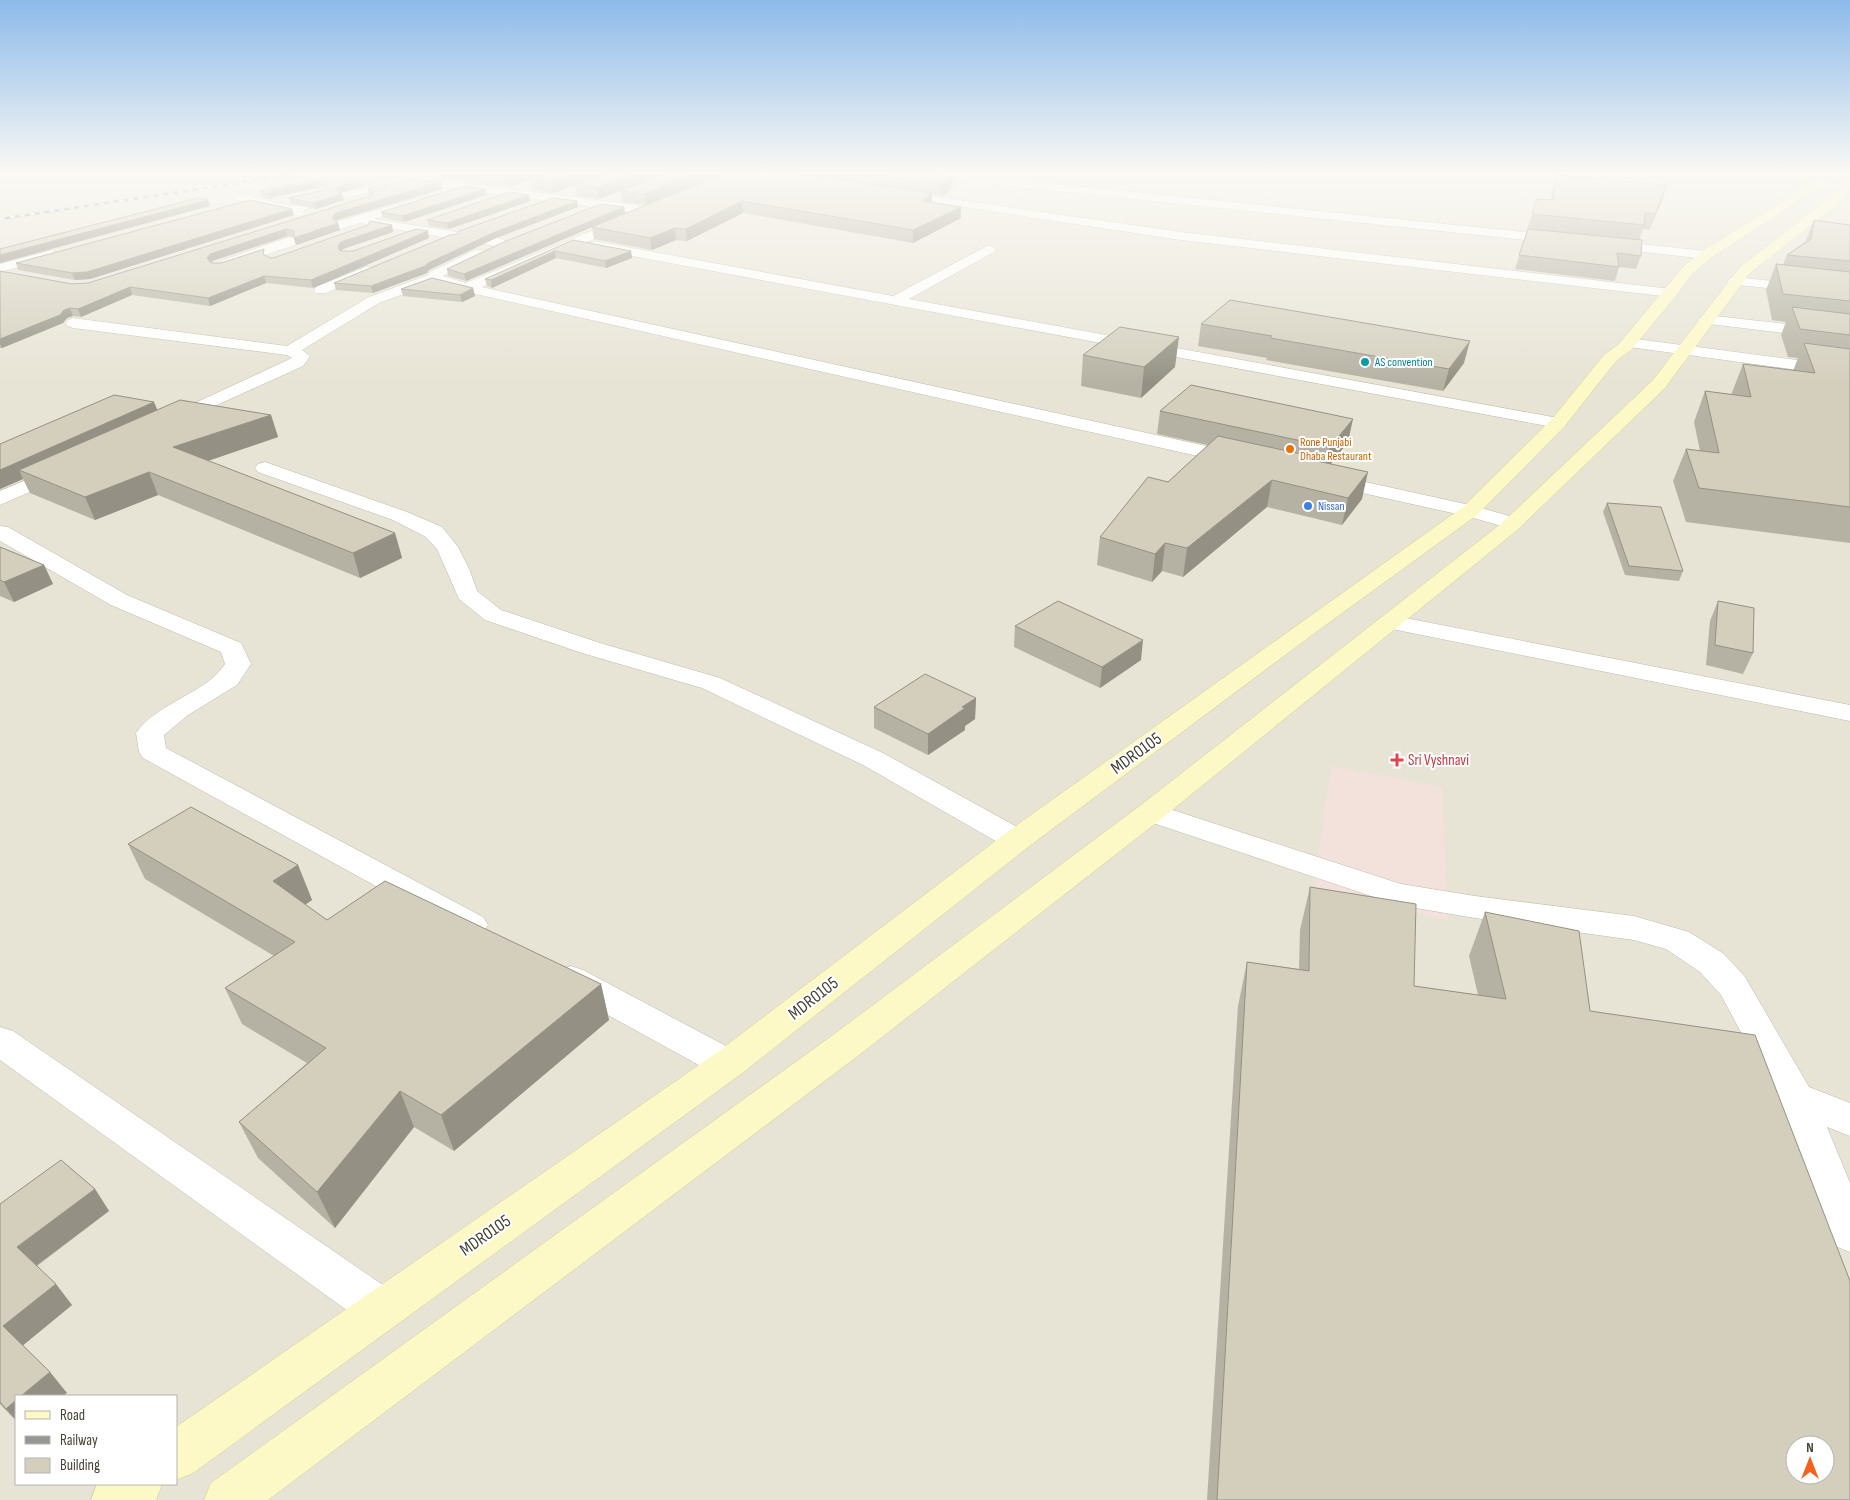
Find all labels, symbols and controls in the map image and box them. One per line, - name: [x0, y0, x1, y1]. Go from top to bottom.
- place label: AS convention: [1374, 355, 1433, 370]
- marker: AS convention: [1359, 356, 1371, 368]
- place label: Rone Punjabi Dhaba Restaurant: [1300, 435, 1372, 464]
- marker: Rone Punjabi Dhaba Restaurant: [1284, 443, 1296, 455]
- place label: Nissan: [1318, 499, 1345, 514]
- marker: Nissan: [1302, 500, 1314, 512]
- street label: MDR0105: [1107, 728, 1166, 779]
- place label: Sri Vyshnavi: [1408, 751, 1469, 770]
- marker: Sri Vyshnavi: [1390, 753, 1404, 767]
- street label: MDR0105: [784, 972, 842, 1024]
- street label: MDR0105: [456, 1210, 515, 1260]
- legend: [15, 1395, 178, 1485]
- text: Road: [60, 1406, 85, 1425]
- text: Railway: [60, 1431, 98, 1450]
- north arrow: [1785, 1435, 1835, 1485]
- text: N: [1806, 1439, 1814, 1456]
- text: Building: [60, 1456, 100, 1475]

